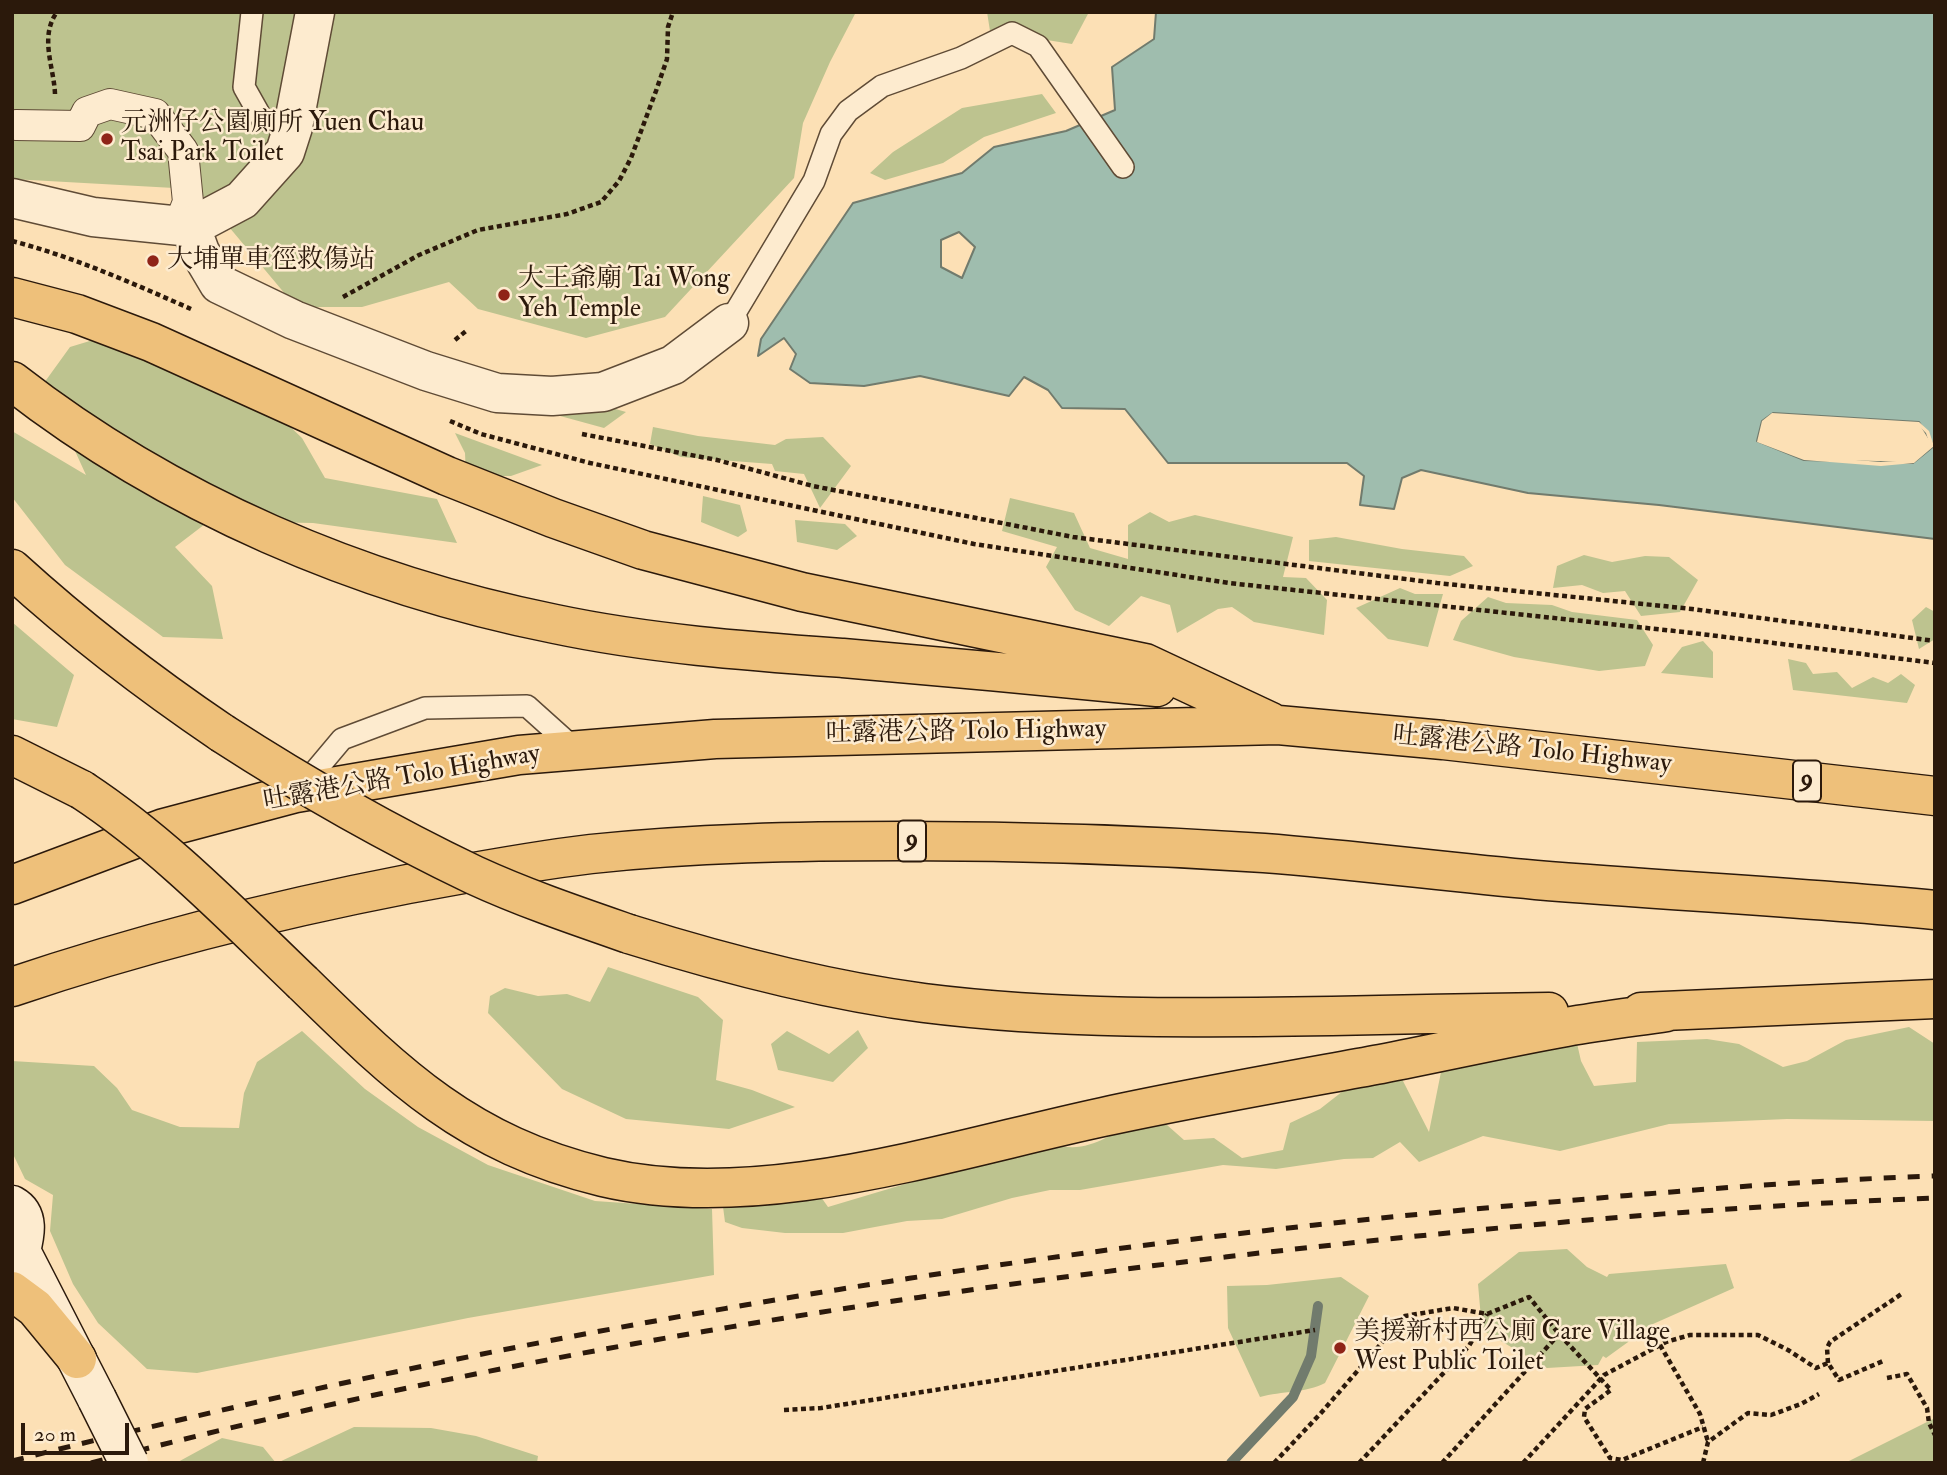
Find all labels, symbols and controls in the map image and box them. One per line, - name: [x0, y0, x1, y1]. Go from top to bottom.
- place label: 元洲仔公園廁所 Yuen Chau Tsai Park Toilet: [121, 108, 424, 170]
- marker: 元洲仔公園廁所 Yuen Chau Tsai Park Toilet: [99, 131, 115, 147]
- place label: 大埔單車徑救傷站: [167, 245, 375, 277]
- marker: 大埔單車徑救傷站: [145, 253, 161, 269]
- place label: 大王爺廟 Tai Wong Yeh Temple: [518, 264, 730, 326]
- marker: 大王爺廟 Tai Wong Yeh Temple: [496, 287, 512, 303]
- street label: 吐露港公路 Tolo Highway: [826, 715, 1106, 751]
- street label: 吐露港公路 Tolo Highway: [1391, 721, 1673, 781]
- street label: 吐露港公路 Tolo Highway: [261, 739, 543, 819]
- road number: 9: [1793, 760, 1821, 802]
- road number: 9: [898, 820, 926, 862]
- place label: 美援新村西公廁 Care Village West Public Toilet: [1354, 1317, 1670, 1378]
- marker: 美援新村西公廁 Care Village West Public Toilet: [1332, 1340, 1348, 1356]
- scale bar: [24, 1408, 133, 1452]
- text: 20 m: [34, 1421, 76, 1448]

